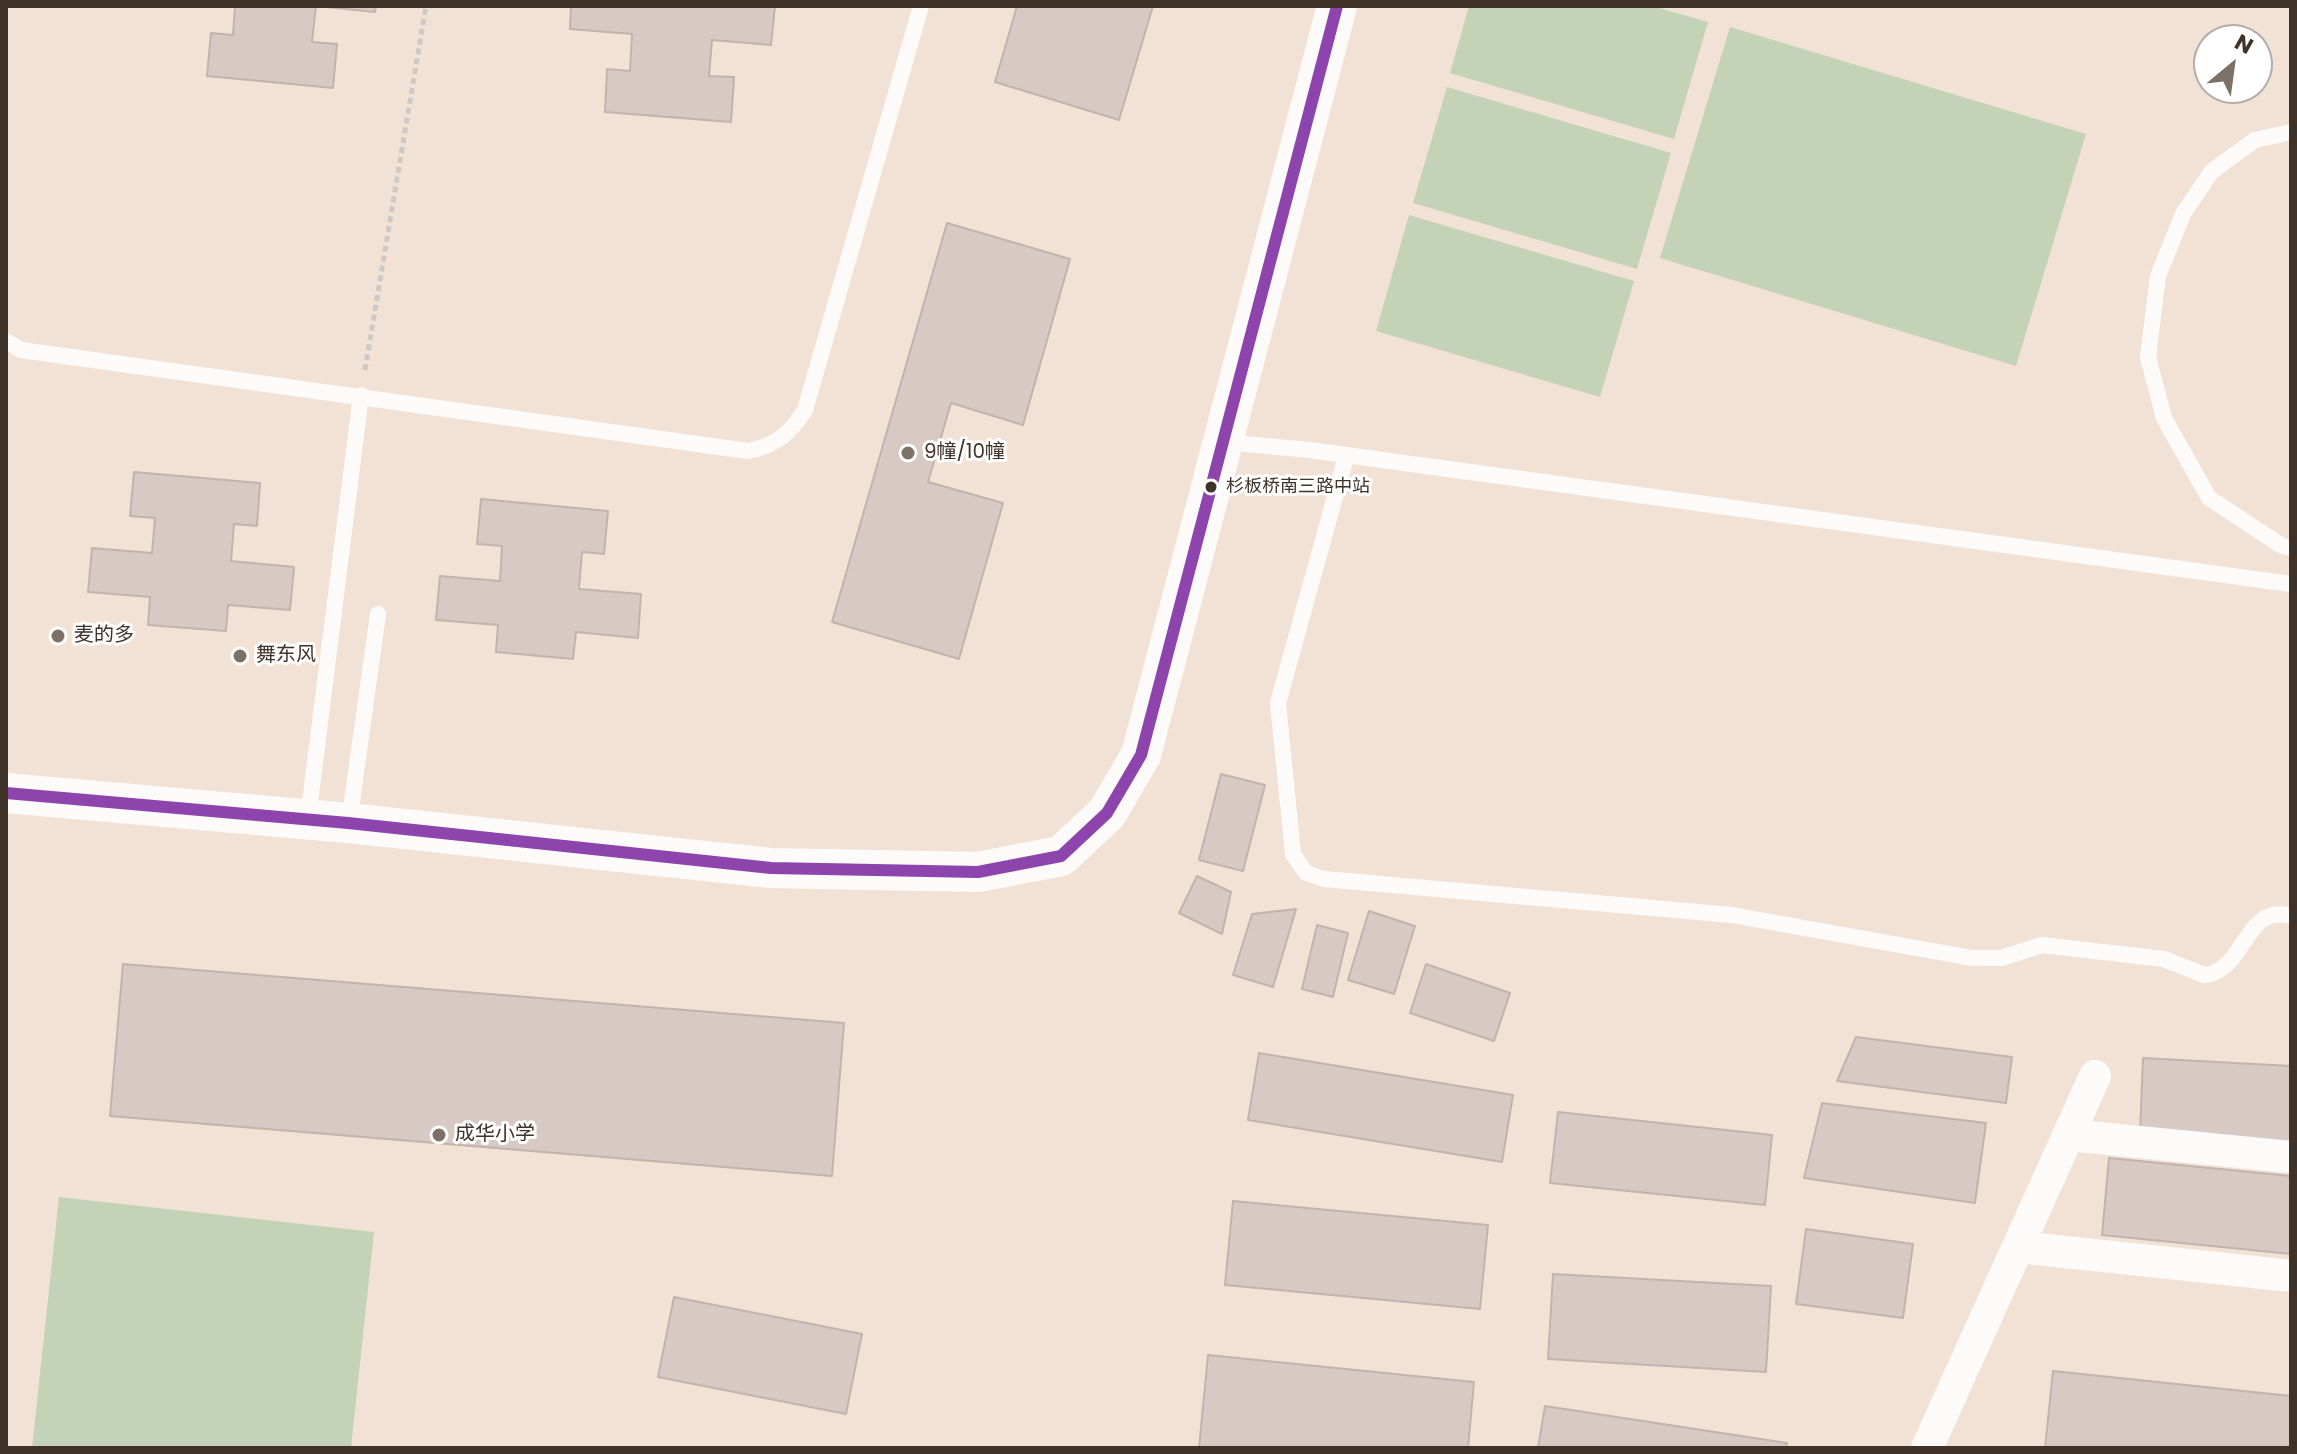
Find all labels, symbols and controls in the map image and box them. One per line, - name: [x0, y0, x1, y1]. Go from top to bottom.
- north arrow: [2193, 24, 2273, 104]
- text: N: [2229, 27, 2259, 62]
- place label: 9幢/10幢: [924, 441, 1005, 465]
- marker: 9幢/10幢: [899, 444, 917, 462]
- place label: 杉板桥南三路中站: [1226, 476, 1370, 498]
- marker: 杉板桥南三路中站: [1203, 479, 1219, 495]
- place label: 麦的多: [74, 624, 134, 648]
- marker: 麦的多: [49, 627, 67, 645]
- place label: 舞东风: [256, 644, 316, 668]
- marker: 舞东风: [231, 647, 249, 665]
- place label: 成华小学: [455, 1123, 535, 1147]
- marker: 成华小学: [430, 1126, 448, 1144]

